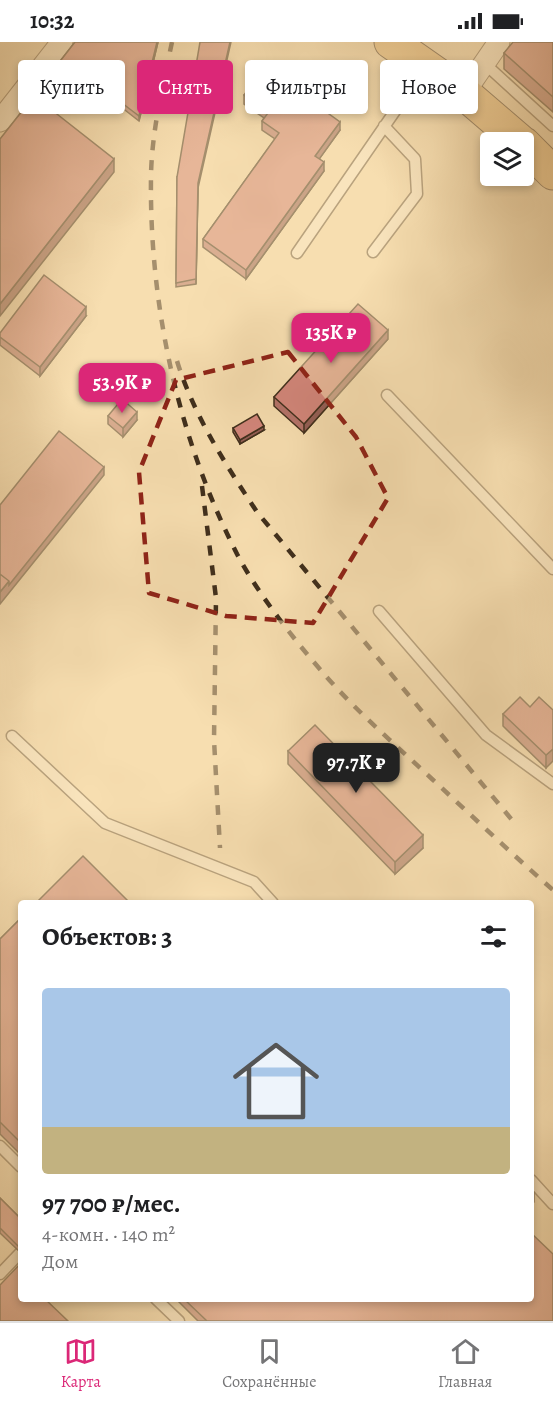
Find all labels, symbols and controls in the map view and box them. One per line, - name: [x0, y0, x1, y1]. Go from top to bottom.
- text: 10:32: [30, 6, 74, 36]
- chip: Купить: [18, 60, 125, 114]
- chip: Снять: [137, 60, 233, 114]
- chip: Фильтры: [245, 60, 368, 114]
- chip: Новое: [380, 60, 478, 114]
- map controls: [480, 132, 534, 186]
- button: layers: [480, 132, 534, 186]
- pin: 135K ₽: [282, 313, 380, 364]
- text: 135K ₽: [305, 319, 357, 346]
- pin: 53.9K ₽: [67, 363, 177, 414]
- text: 53.9K ₽: [93, 369, 151, 396]
- pin: 97.7K ₽: [301, 743, 411, 794]
- text: 97.7K ₽: [327, 749, 385, 776]
- text: Объектов: 3: [42, 919, 172, 954]
- icon: filters: [477, 920, 510, 953]
- icon: home: [222, 1027, 330, 1135]
- text: 97 700 ₽/мес.: [42, 1186, 181, 1221]
- text: 4-комн. · 140 m²: [42, 1221, 175, 1248]
- text: Дом: [42, 1248, 78, 1275]
- tab: Карта: [61, 1335, 101, 1393]
- tab: Сохранённые: [222, 1335, 317, 1393]
- tab: Главная: [438, 1335, 492, 1393]

